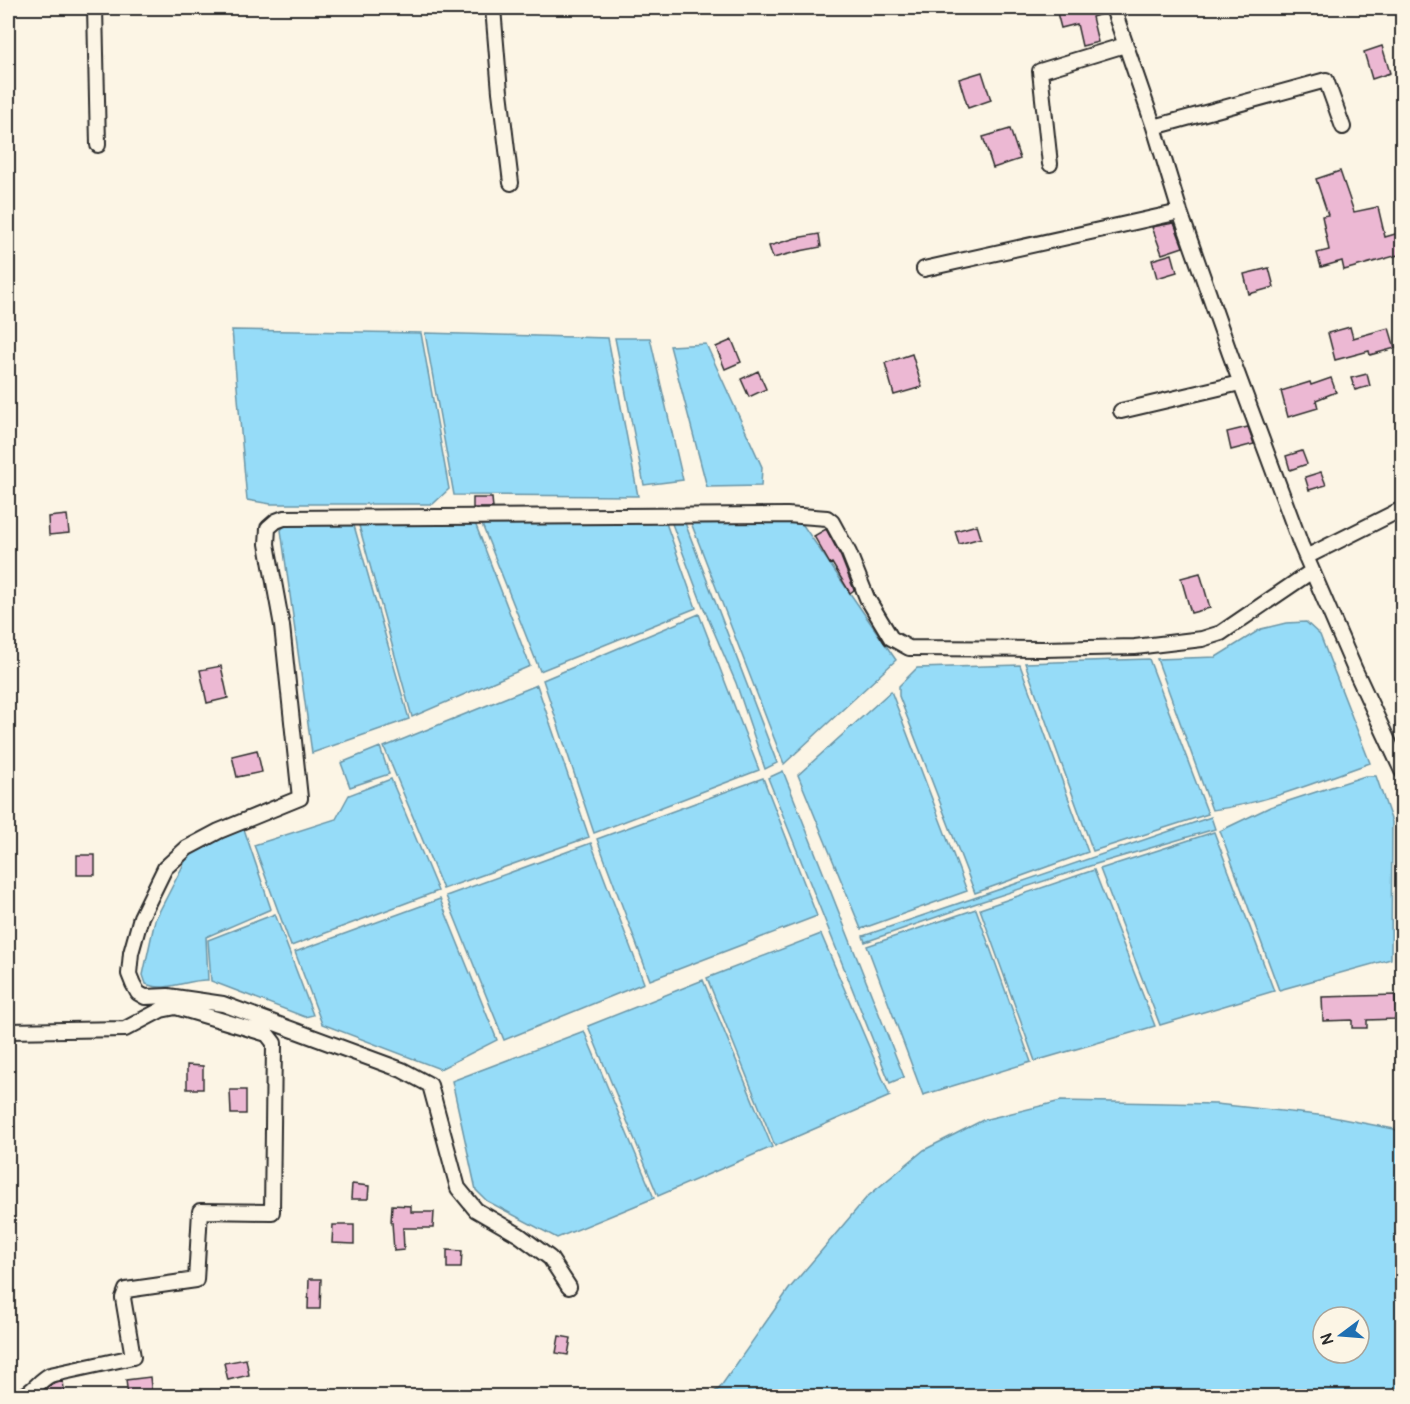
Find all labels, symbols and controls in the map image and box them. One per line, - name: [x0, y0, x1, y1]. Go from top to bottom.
- north arrow: [1311, 1305, 1371, 1365]
- text: N: [1316, 1331, 1339, 1347]

